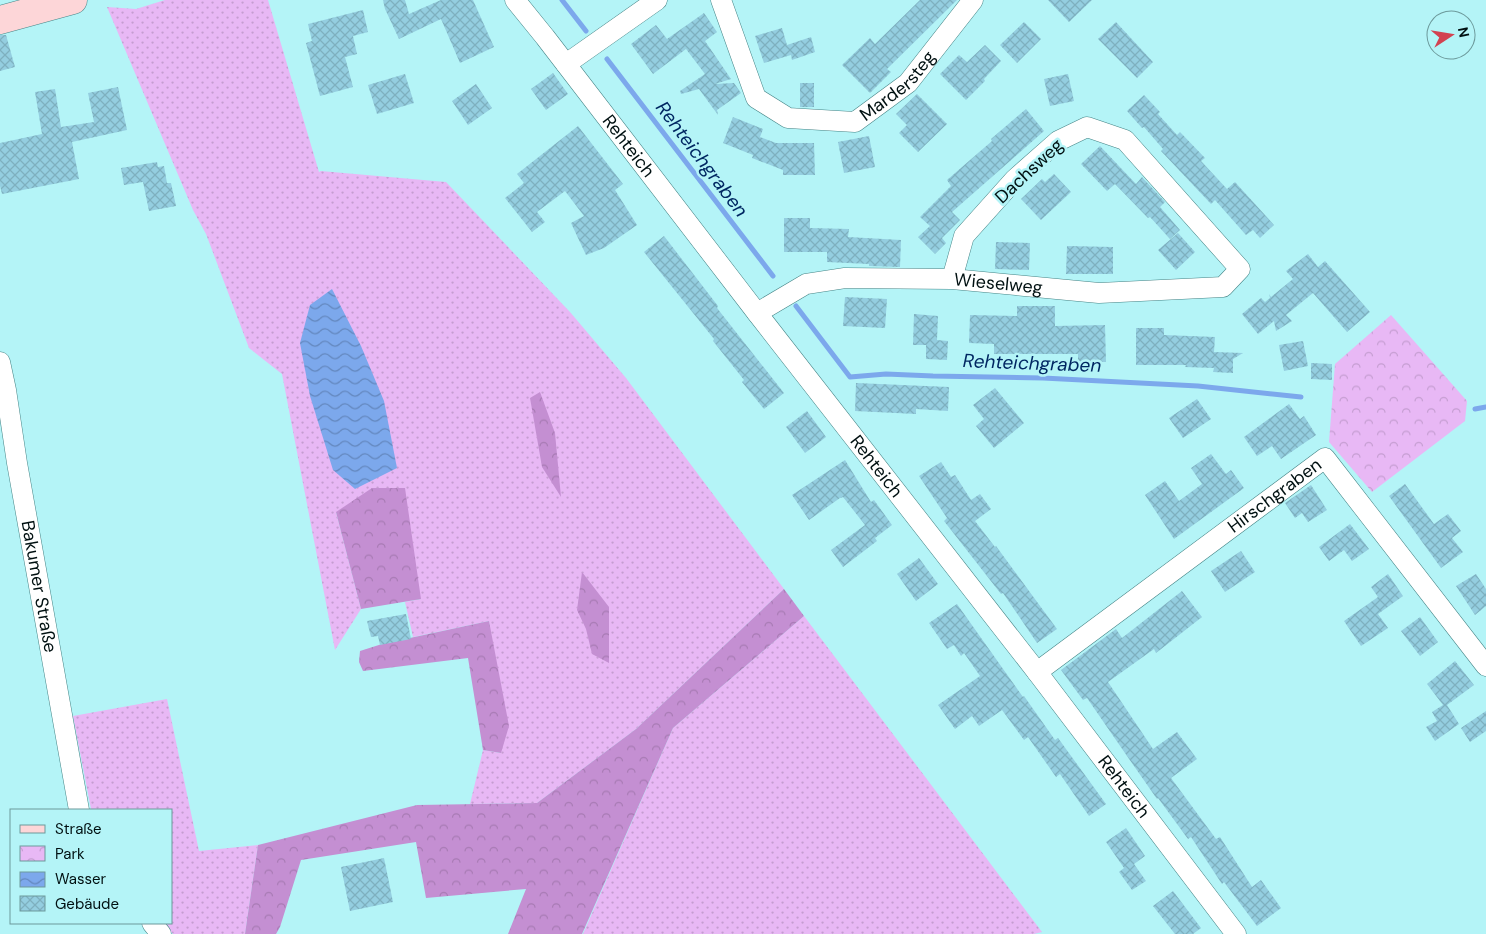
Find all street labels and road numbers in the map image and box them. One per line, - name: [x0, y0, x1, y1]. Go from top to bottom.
- street label: Mardersteg: [855, 46, 941, 127]
- street label: Rehteich: [597, 110, 660, 182]
- street label: Dachsweg: [990, 133, 1068, 209]
- street label: Wieselweg: [953, 267, 1044, 300]
- street label: Rehteich: [845, 430, 908, 502]
- street label: Hirschgraben: [1223, 453, 1326, 538]
- street label: Bakumer Straße: [16, 519, 63, 654]
- street label: Rehteich: [1093, 750, 1156, 823]

